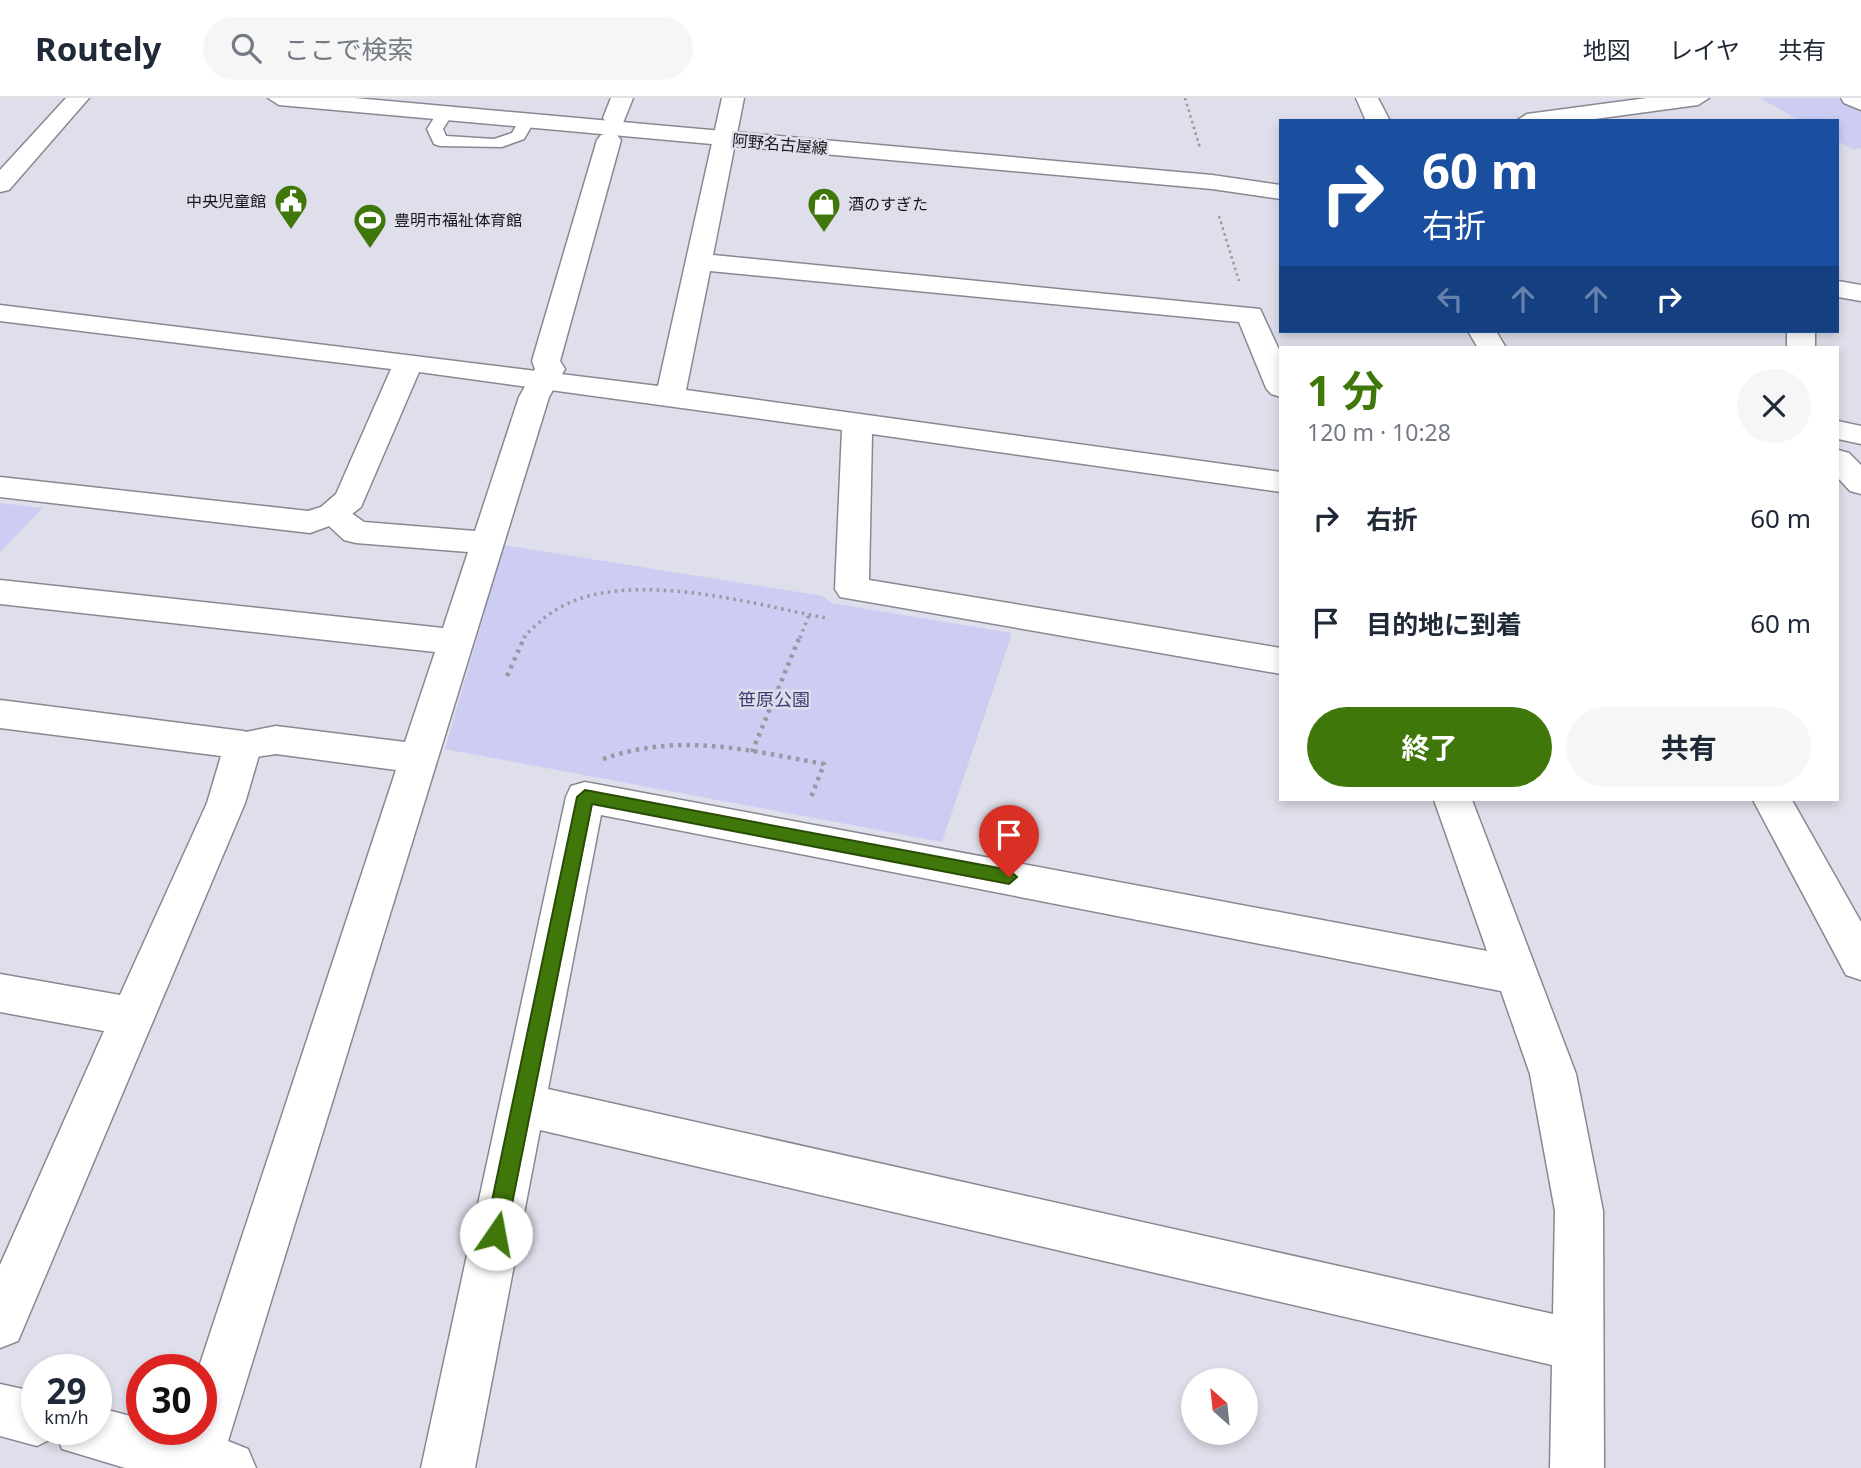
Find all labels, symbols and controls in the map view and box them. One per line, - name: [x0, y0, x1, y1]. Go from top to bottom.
- search box: [203, 17, 693, 80]
- text: Routely: [35, 26, 161, 71]
- icon: search: [227, 29, 265, 67]
- text: ここで検索: [283, 31, 413, 67]
- text: 地図: [1583, 33, 1631, 66]
- text: レイヤ: [1669, 33, 1740, 66]
- text: 共有: [1778, 33, 1826, 66]
- street label: 阿野名古屋線: [731, 129, 829, 159]
- text: 60 m: [1422, 137, 1539, 203]
- icon: right: [1307, 147, 1398, 238]
- public building icon: 中央児童館: [272, 182, 310, 231]
- shop icon: 酒のすぎた: [805, 185, 843, 234]
- place label: 中央児童館: [186, 190, 266, 212]
- place label: 酒のすぎた: [848, 193, 928, 215]
- sports icon: 豊明市福祉体育館: [351, 201, 389, 250]
- text: 右折: [1422, 203, 1486, 246]
- place label: 豊明市福祉体育館: [394, 209, 522, 231]
- icon: left: [1431, 280, 1469, 318]
- icon: ahead: [1504, 280, 1542, 318]
- icon: ahead: [1577, 280, 1615, 318]
- icon: right: [1650, 280, 1688, 318]
- text: 1 分: [1307, 361, 1384, 418]
- button: close: [1737, 369, 1811, 443]
- text: 120 m · 10:28: [1307, 416, 1451, 448]
- icon: right: [1307, 499, 1345, 537]
- text: 60 m: [1750, 500, 1811, 536]
- text: 右折: [1366, 501, 1418, 537]
- icon: arrive: [1307, 604, 1345, 642]
- text: 60 m: [1750, 605, 1811, 641]
- text: 目的地に到着: [1366, 606, 1522, 642]
- park label: 笹原公園: [738, 687, 810, 711]
- button: 終了: [1307, 707, 1552, 787]
- button: 共有: [1566, 707, 1811, 787]
- pin: [979, 805, 1039, 877]
- icon: arrive: [990, 816, 1028, 854]
- position arrow: [459, 1197, 533, 1271]
- speed limit sign: 30: [126, 1354, 217, 1445]
- text: 29: [46, 1367, 87, 1414]
- north arrow: [1181, 1368, 1258, 1446]
- map controls: [1181, 1368, 1258, 1445]
- text: km/h: [44, 1405, 89, 1429]

